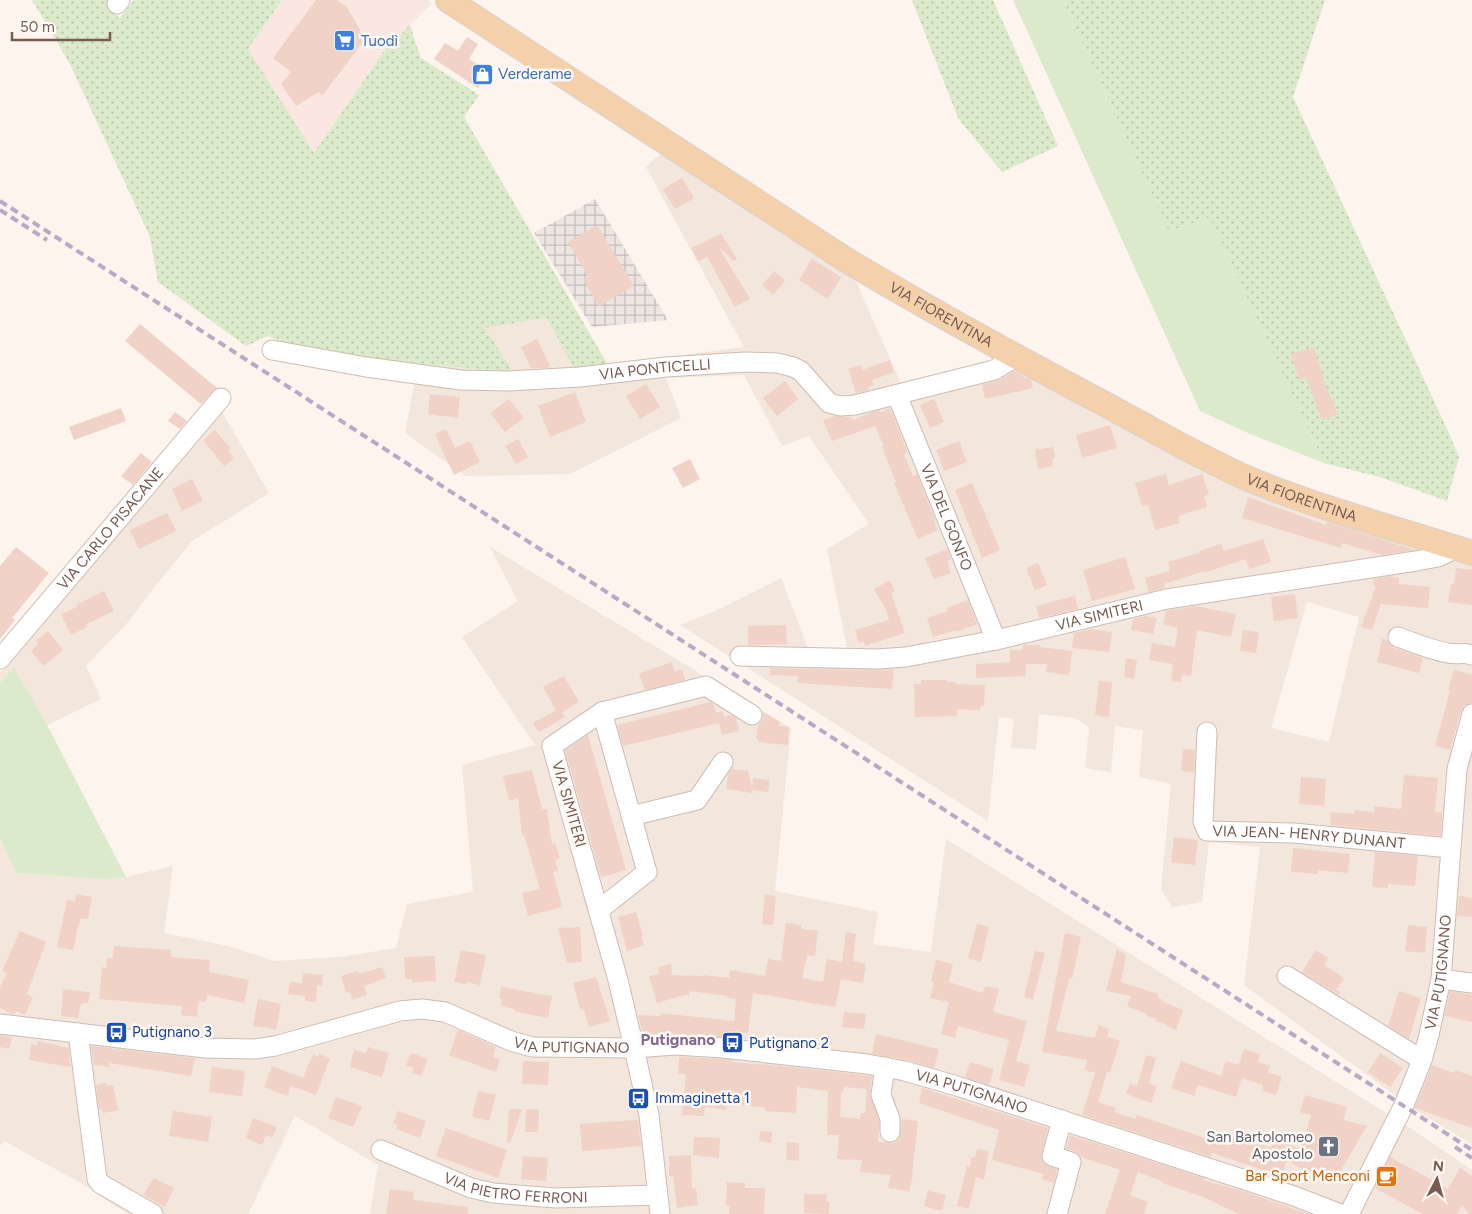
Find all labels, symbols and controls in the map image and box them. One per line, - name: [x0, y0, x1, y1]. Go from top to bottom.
- scale bar: [12, 10, 110, 42]
- text: 50 m: [20, 18, 55, 36]
- supermarket icon: Tuodì: [333, 29, 357, 53]
- place label: Tuodì: [361, 32, 398, 50]
- shop icon: Verderame: [470, 62, 494, 86]
- place label: Verderame: [498, 65, 572, 83]
- street label: VIA FIORENTINA: [886, 278, 996, 351]
- street label: VIA PONTICELLI: [598, 355, 711, 384]
- street label: VIA DEL GONFO: [917, 461, 976, 573]
- street label: VIA CARLO PISACANE: [54, 464, 167, 593]
- street label: VIA FIORENTINA: [1243, 470, 1359, 526]
- street label: VIA SIMITERI: [1054, 596, 1145, 634]
- street label: VIA SIMITERI: [548, 759, 590, 849]
- street label: VIA JEAN- HENRY DUNANT: [1212, 822, 1407, 853]
- street label: VIA PUTIGNANO: [1421, 914, 1455, 1032]
- bus stop icon: Putignano 3: [104, 1020, 128, 1044]
- place label: Putignano 3: [132, 1023, 212, 1041]
- district label: Putignano: [641, 1030, 715, 1049]
- bus stop icon: Putignano 2: [721, 1031, 745, 1055]
- street label: VIA PUTIGNANO: [511, 1033, 630, 1057]
- place label: Putignano 2: [749, 1034, 829, 1052]
- street label: VIA PUTIGNANO: [914, 1066, 1030, 1117]
- bus stop icon: Immaginetta 1: [627, 1086, 651, 1110]
- place label: Immaginetta 1: [655, 1089, 750, 1107]
- place label: San Bartolomeo Apostolo: [1206, 1128, 1313, 1163]
- church icon: San Bartolomeo Apostolo: [1317, 1134, 1341, 1158]
- north arrow: [1412, 1154, 1462, 1204]
- text: N: [1432, 1158, 1445, 1176]
- cafe icon: Bar Sport Menconi: [1374, 1164, 1398, 1188]
- place label: Bar Sport Menconi: [1245, 1167, 1370, 1185]
- street label: VIA PIETRO FERRONI: [441, 1169, 588, 1207]

